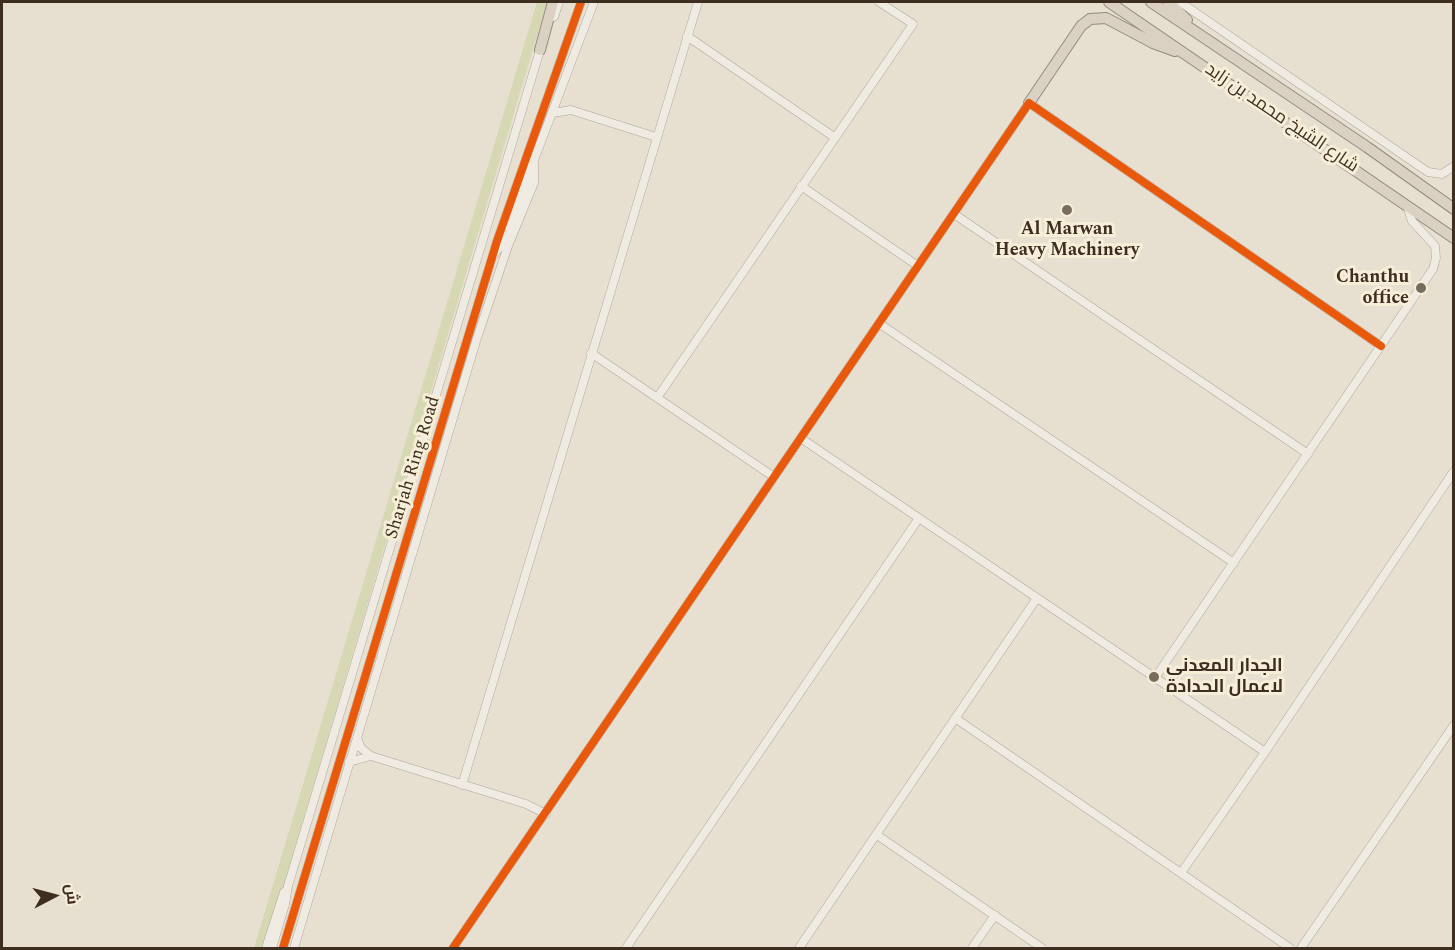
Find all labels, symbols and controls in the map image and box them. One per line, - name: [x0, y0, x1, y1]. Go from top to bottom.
- street label: شارع الشيخ محمد بن زايد: [1200, 60, 1362, 178]
- marker: Al Marwan Heavy Machinery: [1060, 203, 1074, 217]
- place label: Al Marwan Heavy Machinery: [995, 219, 1139, 262]
- place label: Chanthu office: [1336, 267, 1409, 310]
- marker: Chanthu office: [1414, 281, 1428, 295]
- street label: Sharjah Ring Road: [382, 394, 446, 542]
- place label: الجدار المعدني لاعمال الحدادة: [1166, 656, 1283, 698]
- marker: الجدار المعدني لاعمال الحدادة: [1147, 670, 1161, 684]
- north arrow: [24, 866, 84, 926]
- text: ش: [59, 883, 85, 906]

